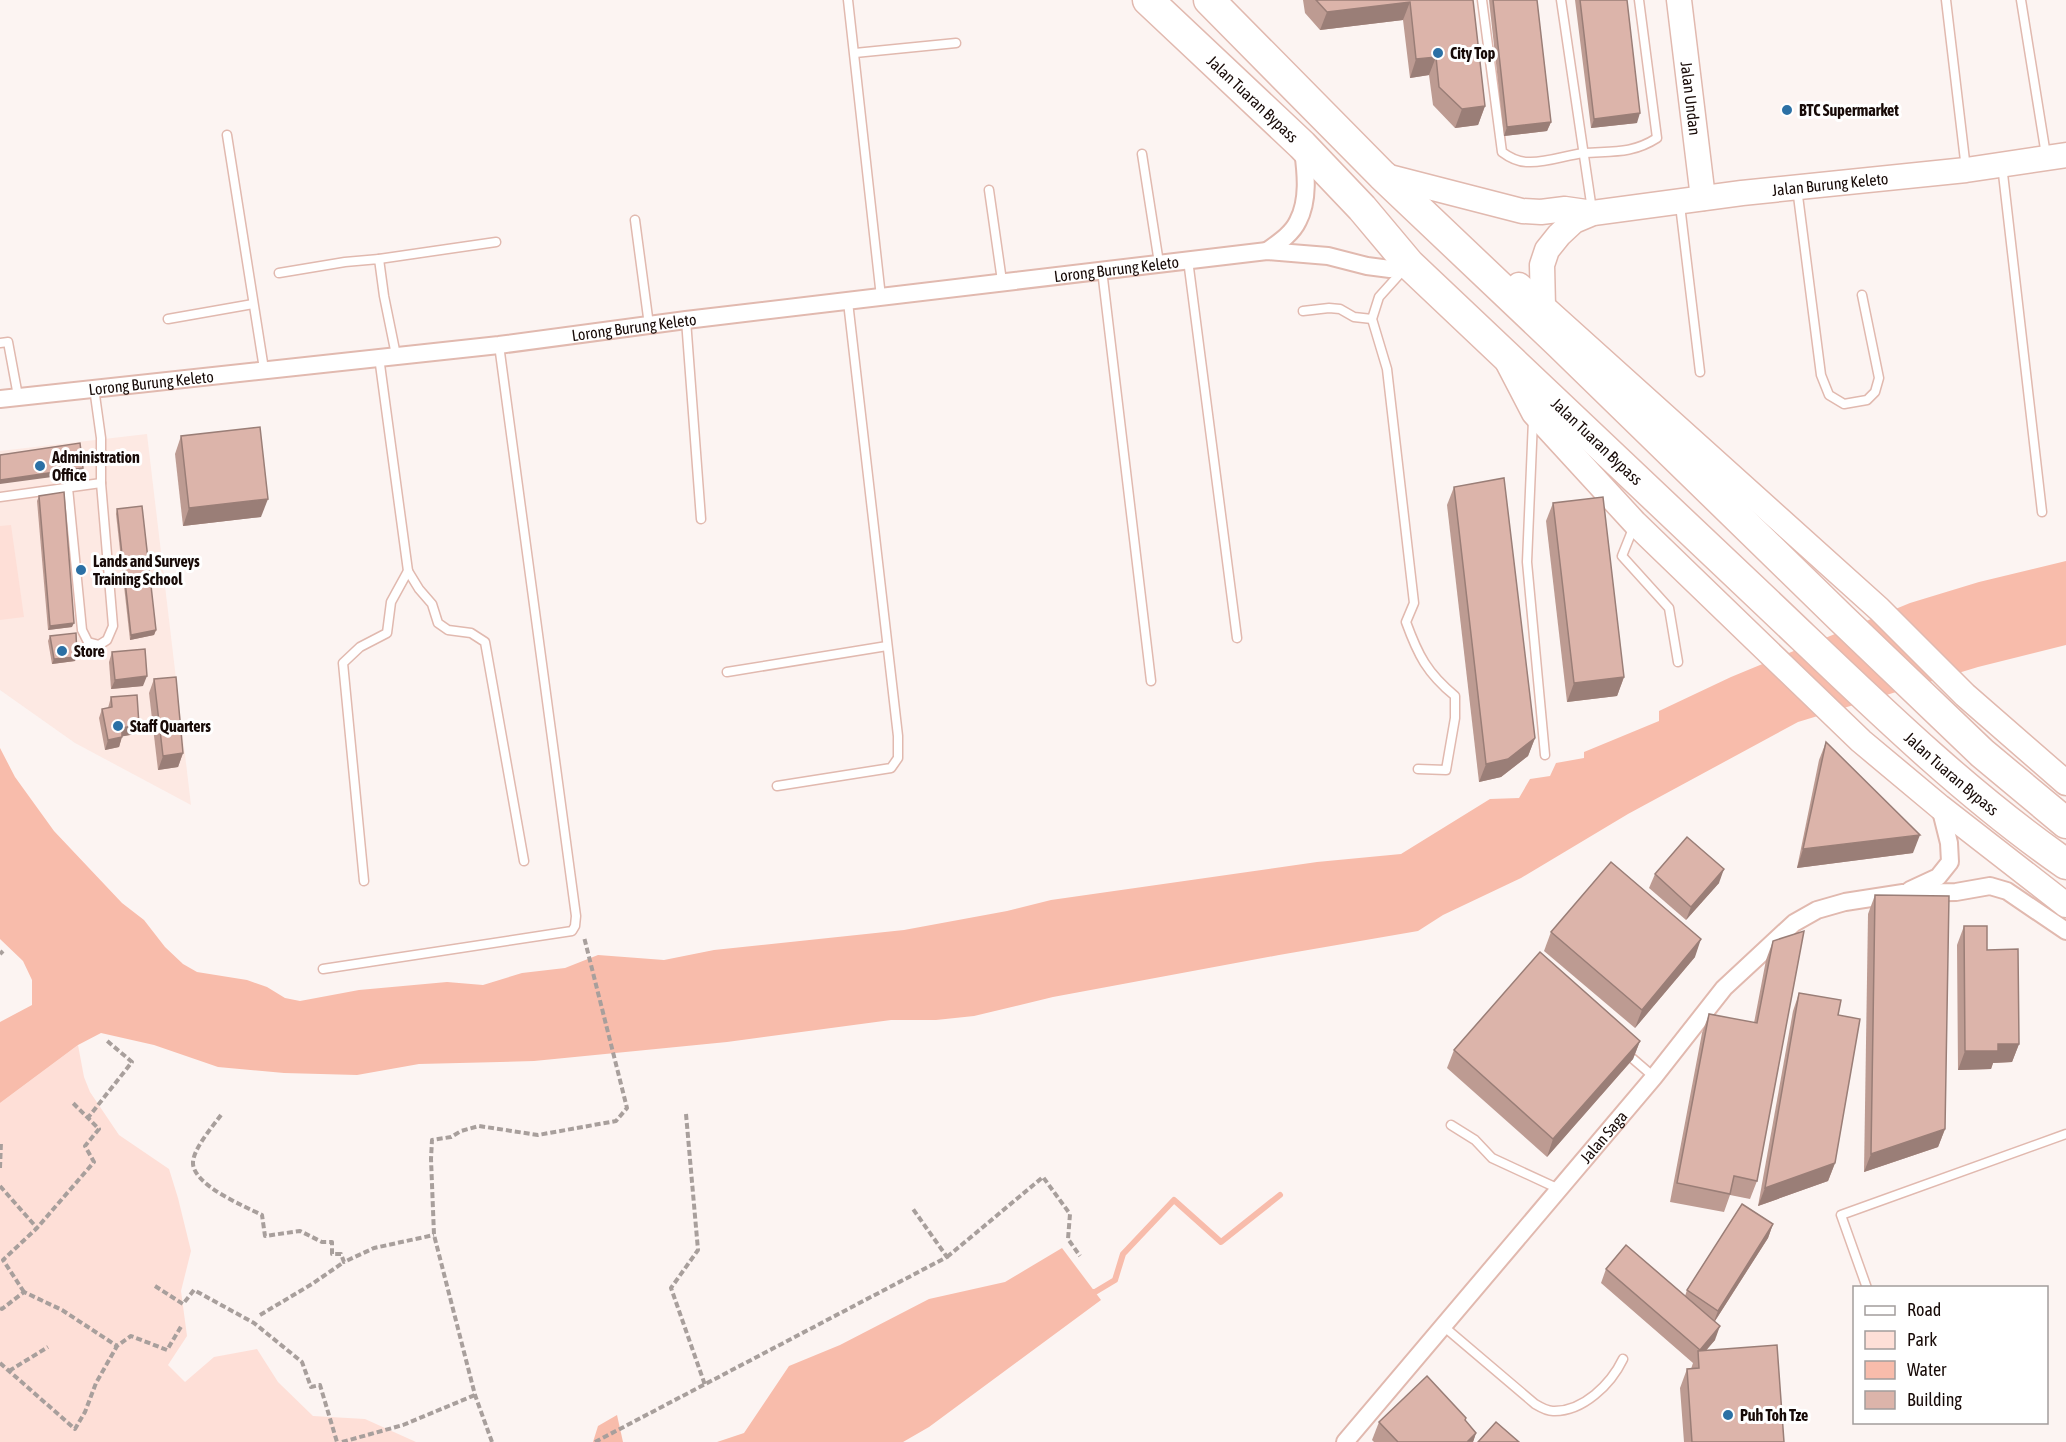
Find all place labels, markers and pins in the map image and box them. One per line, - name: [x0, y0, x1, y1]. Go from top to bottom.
- place label: City Top: [1450, 44, 1496, 62]
- marker: City Top: [1431, 46, 1445, 60]
- place label: BTC Supermarket: [1799, 101, 1899, 119]
- marker: BTC Supermarket: [1780, 103, 1794, 117]
- place label: Administration Office: [51, 448, 140, 484]
- marker: Administration Office: [33, 459, 47, 473]
- place label: Lands and Surveys Training School: [93, 552, 200, 588]
- marker: Lands and Surveys Training School: [74, 563, 88, 577]
- place label: Store: [74, 642, 105, 660]
- marker: Store: [55, 644, 69, 658]
- place label: Staff Quarters: [130, 717, 211, 735]
- marker: Staff Quarters: [111, 719, 125, 733]
- place label: Puh Toh Tze: [1740, 1406, 1808, 1424]
- marker: Puh Toh Tze: [1721, 1408, 1735, 1422]

